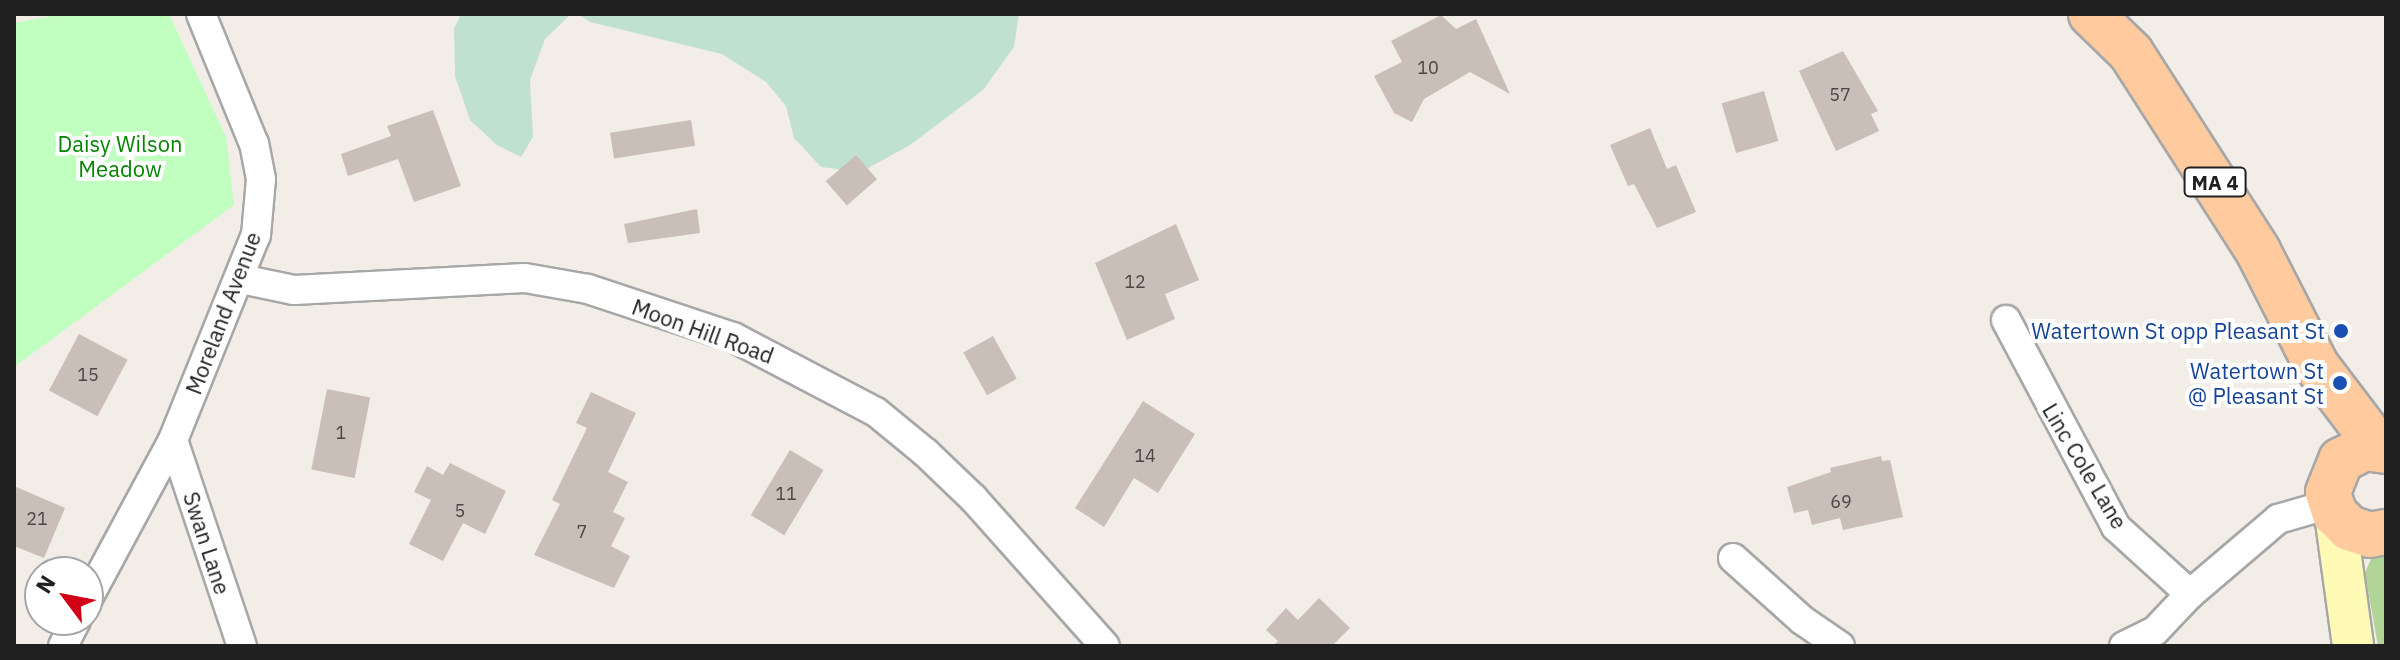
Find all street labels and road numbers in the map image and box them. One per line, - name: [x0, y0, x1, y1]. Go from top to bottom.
- road number: MA 4: [2183, 166, 2247, 198]
- street label: Moreland Avenue: [180, 228, 266, 398]
- street label: Moon Hill Road: [629, 293, 777, 369]
- street label: Linc Cole Lane: [2037, 398, 2133, 534]
- street label: Swan Lane: [178, 488, 236, 598]

